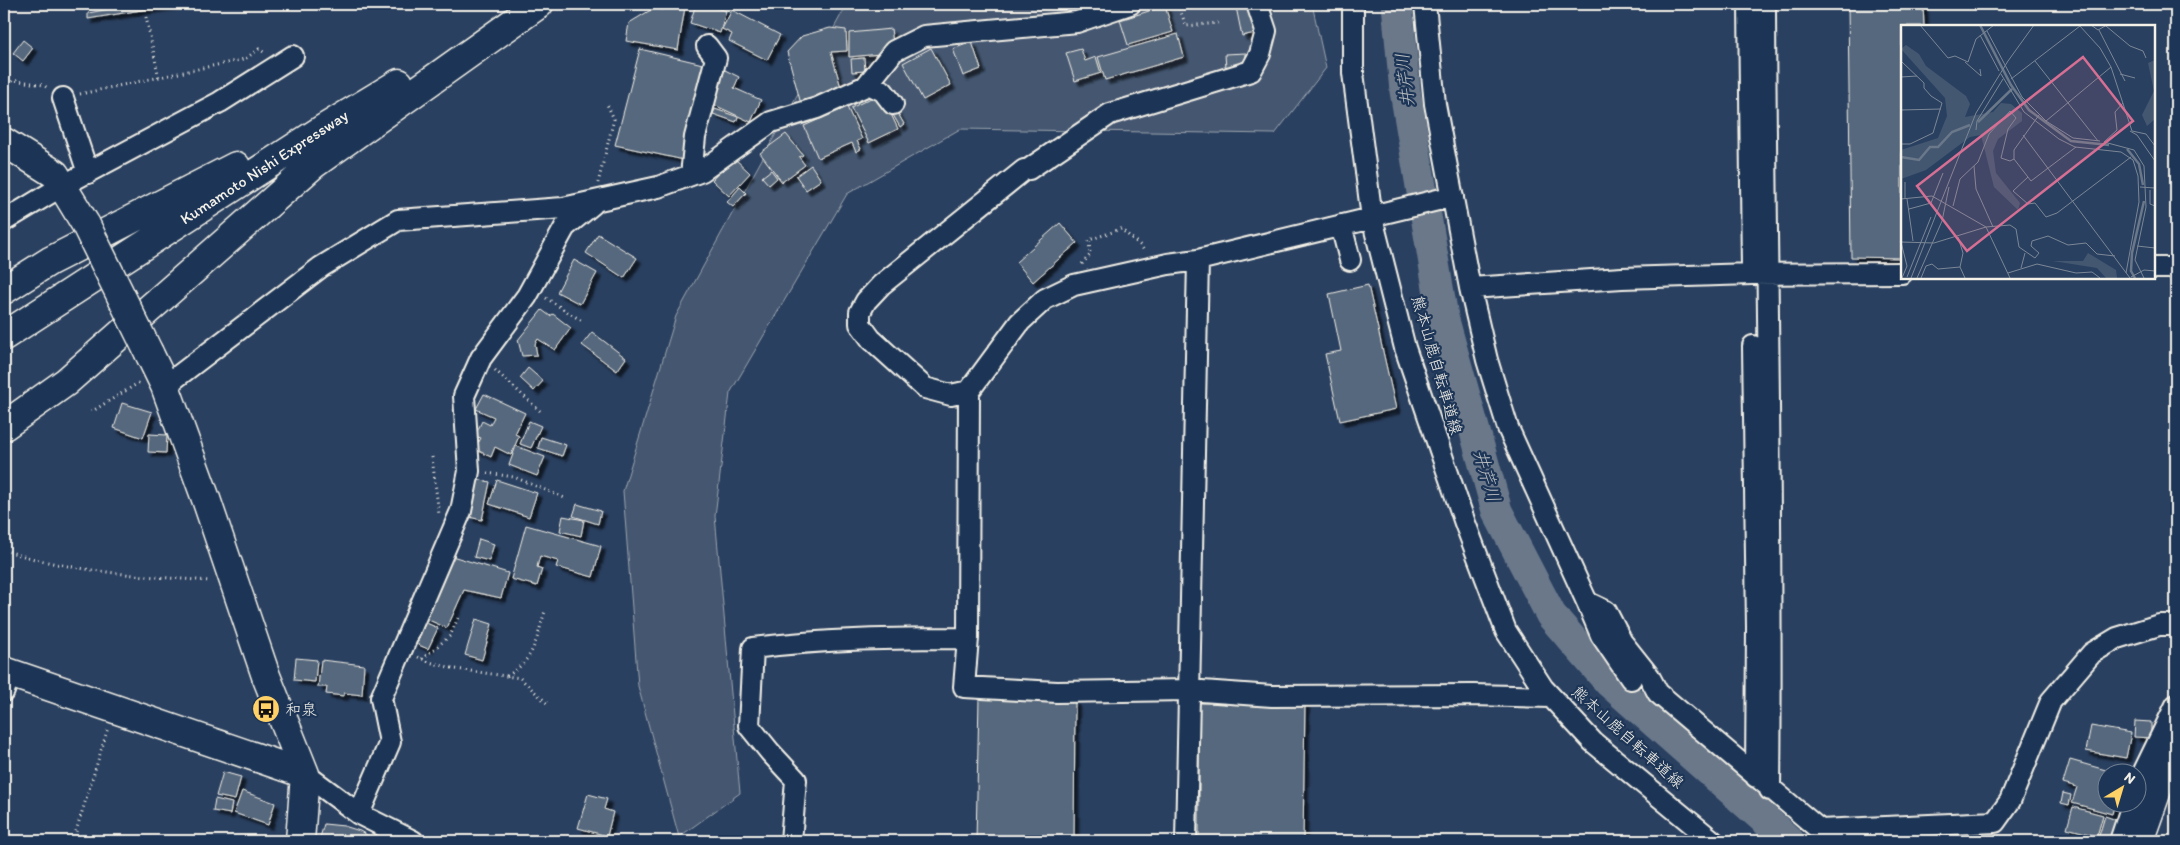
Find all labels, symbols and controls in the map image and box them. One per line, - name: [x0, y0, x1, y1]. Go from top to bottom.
- inset map: [1901, 25, 2155, 279]
- water label: 井芹川: [1391, 52, 1419, 108]
- street label: Kumamoto Nishi Expressway: [176, 105, 352, 228]
- street label: 熊本山鹿自転車道線: [1408, 293, 1466, 437]
- water label: 井芹川: [1469, 447, 1505, 505]
- street label: 熊本山鹿自転車道線: [1568, 682, 1688, 792]
- bus stop icon: 和泉: [251, 694, 281, 724]
- place label: 和泉: [285, 700, 317, 719]
- north arrow: [2098, 762, 2148, 812]
- text: N: [2121, 769, 2139, 788]

